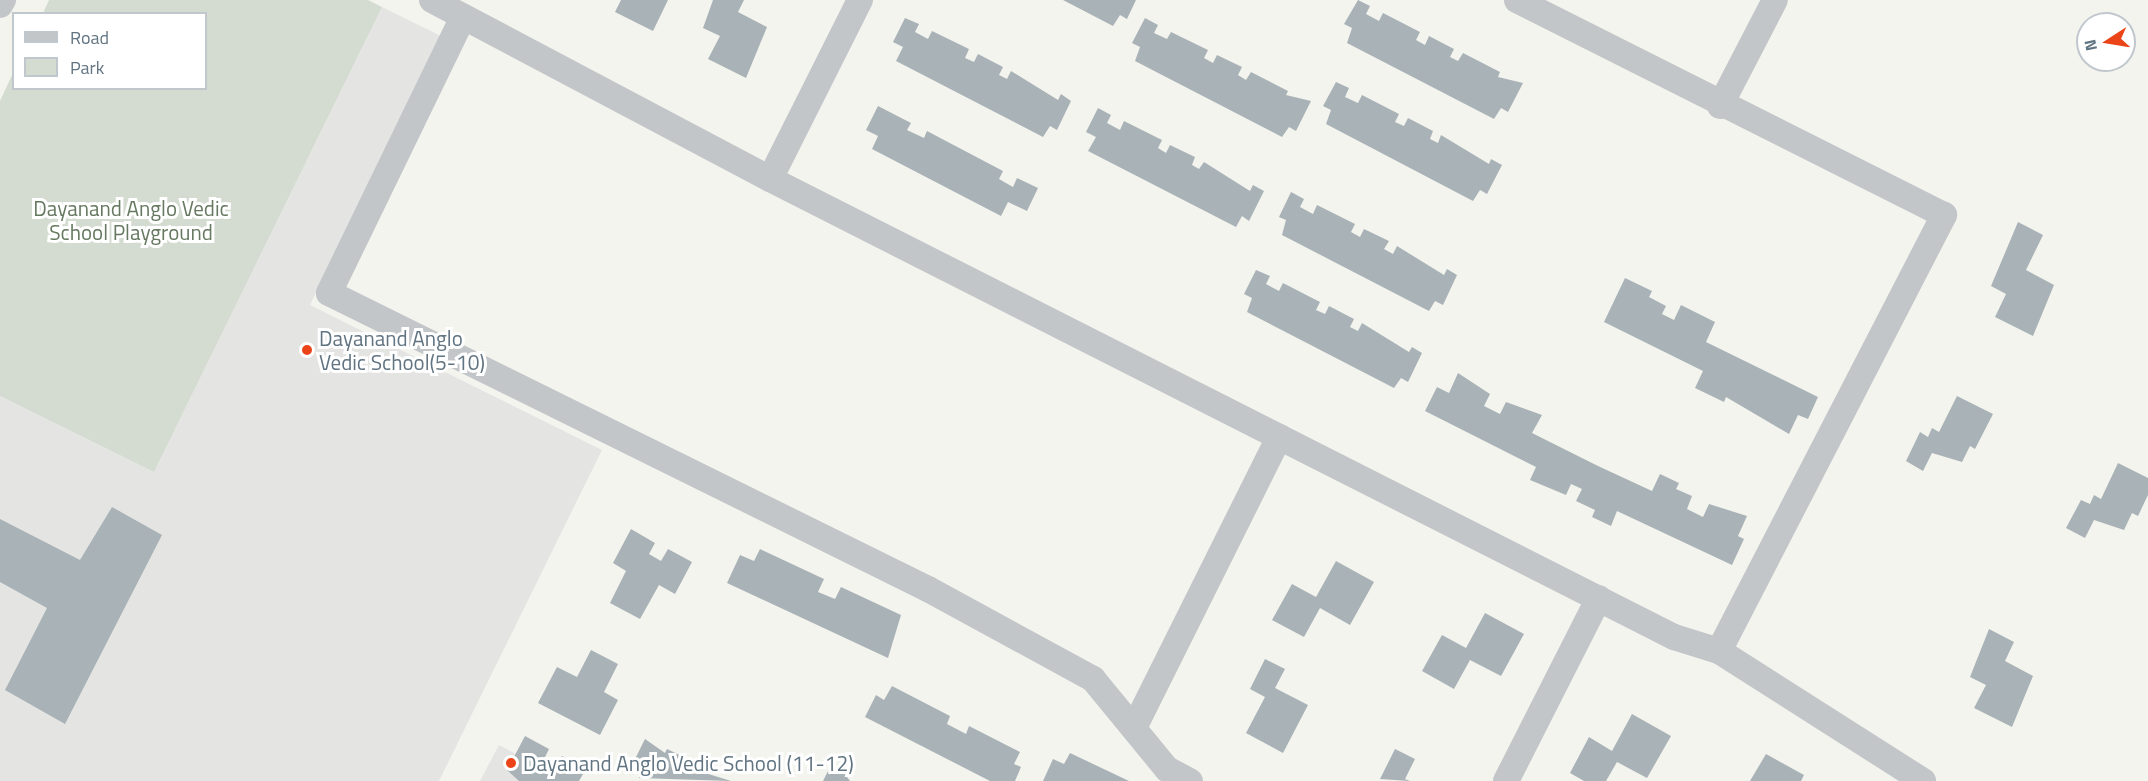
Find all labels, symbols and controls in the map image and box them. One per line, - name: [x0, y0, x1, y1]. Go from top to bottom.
- legend: [12, 12, 207, 90]
- north arrow: [2076, 12, 2136, 72]
- text: Road: [70, 24, 109, 51]
- text: N: [2077, 37, 2103, 53]
- text: Park: [70, 54, 104, 81]
- park label: Dayanand Anglo Vedic School Playground: [33, 195, 229, 245]
- place label: Dayanand Anglo Vedic School(5-10): [319, 325, 485, 375]
- marker: Dayanand Anglo Vedic School(5-10): [300, 343, 314, 357]
- place label: Dayanand Anglo Vedic School (11-12): [523, 750, 854, 776]
- marker: Dayanand Anglo Vedic School (11-12): [504, 756, 518, 770]

